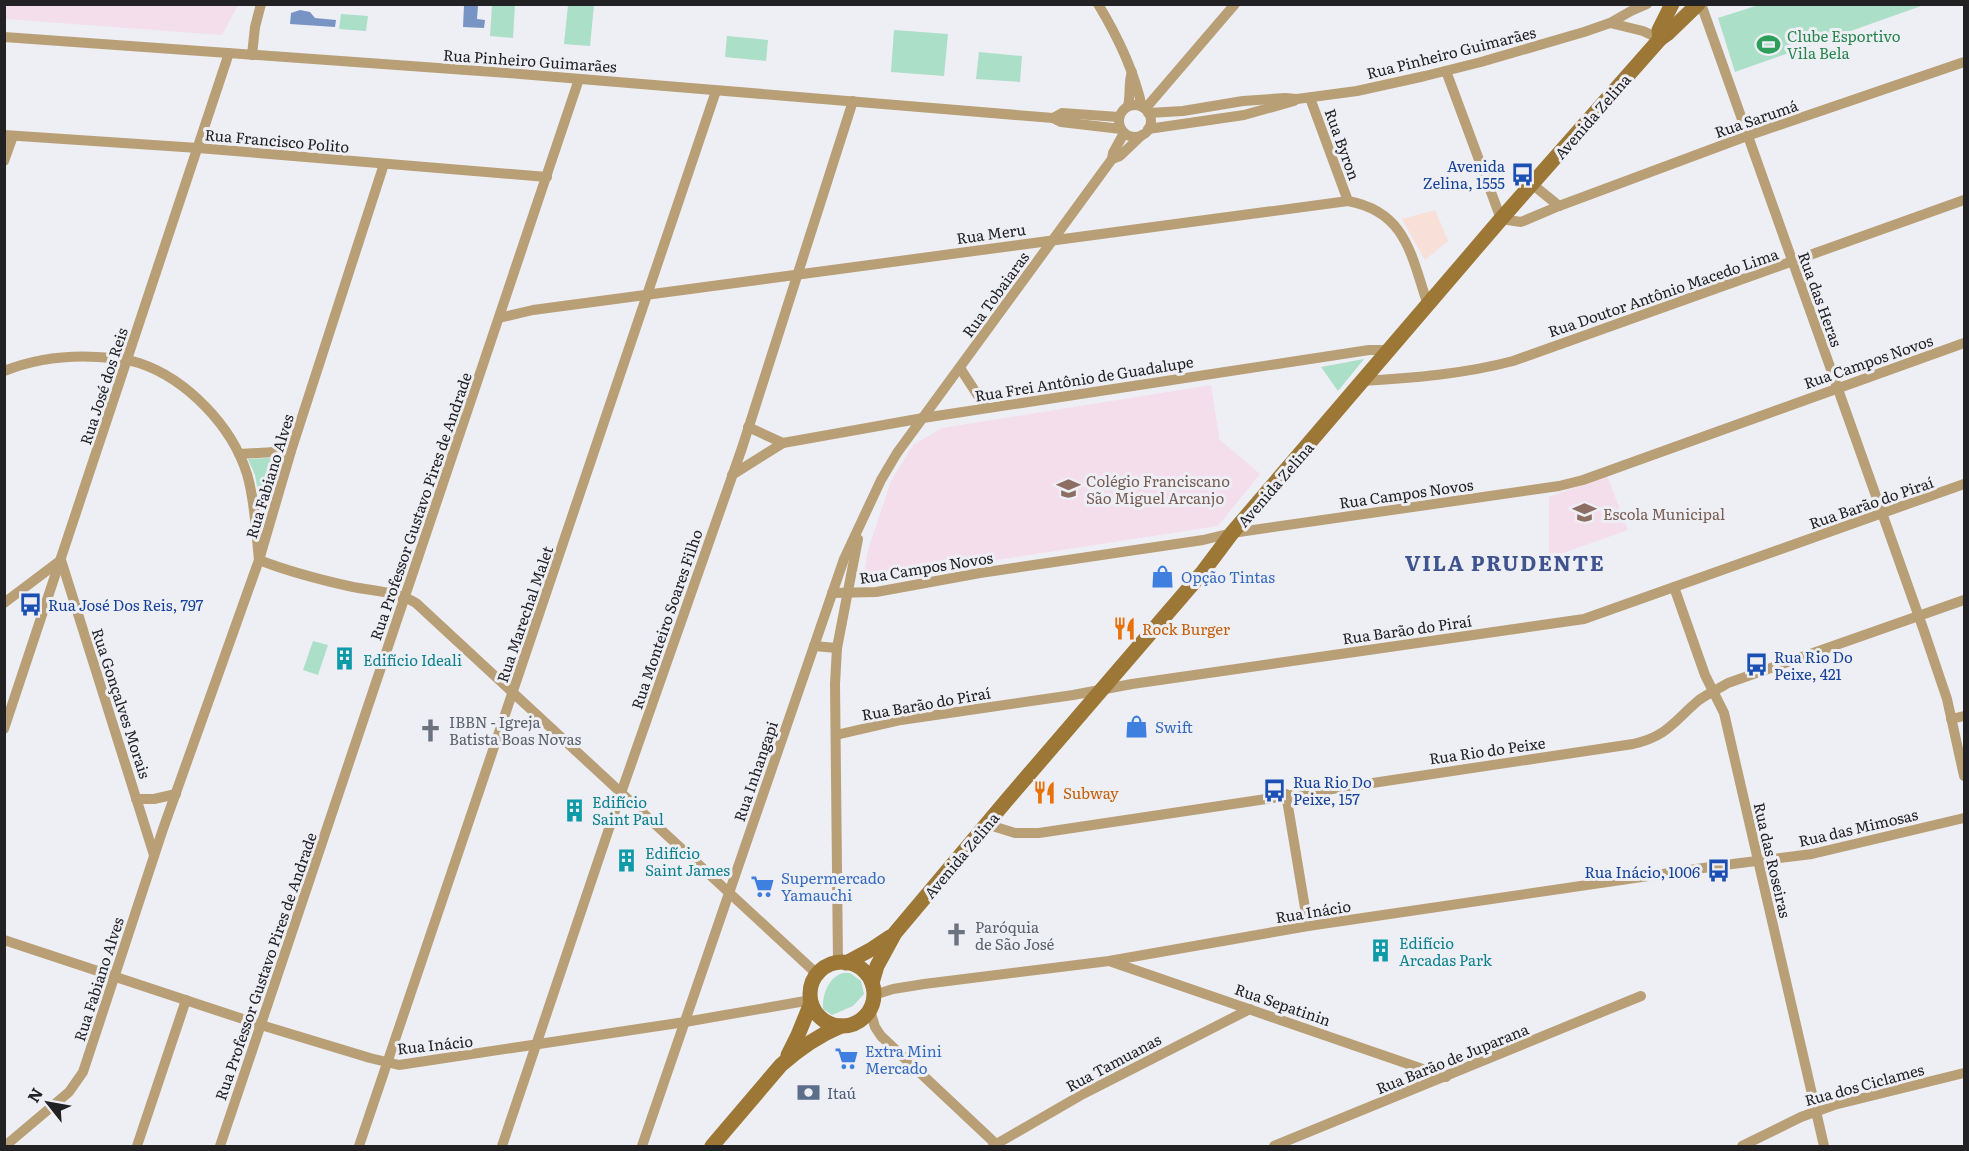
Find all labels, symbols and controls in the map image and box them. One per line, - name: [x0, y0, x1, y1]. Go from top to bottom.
- street label: Rua Pinheiro Guimarães: [1364, 20, 1538, 84]
- place label: Clube Esportivo Vila Bela: [1787, 24, 1901, 64]
- sports icon: Clube Esportivo Vila Bela: [1756, 31, 1782, 57]
- street label: Rua Pinheiro Guimarães: [443, 42, 618, 78]
- street label: Avenida Zelina: [1548, 68, 1636, 164]
- street label: Rua Sarumá: [1711, 93, 1802, 143]
- street label: Rua Byron: [1319, 105, 1367, 183]
- street label: Rua Francisco Polito: [204, 122, 350, 158]
- place label: Avenida Zelina, 1555: [1423, 154, 1506, 194]
- bus stop icon: Avenida Zelina, 1555: [1510, 161, 1536, 187]
- street label: Rua Meru: [955, 217, 1028, 249]
- street label: Rua Doutor Antônio Macedo Lima: [1545, 241, 1782, 342]
- street label: Rua Tobaiaras: [956, 246, 1034, 342]
- street label: Rua das Heras: [1793, 248, 1849, 350]
- street label: Rua José dos Reis: [73, 324, 133, 448]
- street label: Rua Campos Novos: [1800, 328, 1936, 394]
- street label: Rua Frei Antônio de Guadalupe: [973, 349, 1195, 407]
- street label: Rua Professor Gustavo Pires de Andrade: [363, 369, 477, 643]
- street label: Rua Fabiano Alves: [239, 411, 299, 541]
- street label: Avenida Zelina: [1231, 436, 1319, 532]
- place label: Colégio Franciscano São Miguel Arcanjo: [1086, 469, 1230, 509]
- street label: Rua Barão do Piraí: [1806, 470, 1936, 534]
- street label: Rua Campos Novos: [1337, 472, 1475, 514]
- school or university icon: Colégio Franciscano São Miguel Arcanjo: [1055, 476, 1081, 502]
- school or university icon: Escola Municipal: [1572, 500, 1598, 526]
- place label: Escola Municipal: [1603, 502, 1725, 525]
- street label: Rua Monteiro Soares Filho: [624, 526, 708, 712]
- street label: Rua Marechal Malet: [490, 543, 558, 685]
- street label: Rua Campos Novos: [857, 545, 995, 589]
- district label: VILA PRUDENTE: [1405, 546, 1605, 577]
- shop icon: Opção Tintas: [1150, 563, 1176, 589]
- place label: Opção Tintas: [1181, 565, 1275, 588]
- bus stop icon: Rua José Dos Reis, 797: [17, 591, 43, 617]
- place label: Rua José Dos Reis, 797: [48, 593, 204, 616]
- street label: Rua Barão do Piraí: [1341, 609, 1473, 649]
- restaurant icon: Rock Burger: [1111, 615, 1137, 641]
- place label: Rock Burger: [1142, 617, 1230, 640]
- street label: Rua Gonçalves Morais: [87, 625, 157, 781]
- place label: Rua Rio Do Peixe, 421: [1774, 645, 1853, 685]
- building icon: Edifício Ideali: [332, 646, 358, 672]
- place label: Edifício Ideali: [363, 648, 462, 671]
- bus stop icon: Rua Rio Do Peixe, 421: [1743, 652, 1769, 678]
- street label: Rua Barão do Piraí: [860, 680, 992, 726]
- place label: IBBN - Igreja Batista Boas Novas: [449, 710, 582, 750]
- shop icon: Swift: [1124, 713, 1150, 739]
- place label: Swift: [1155, 715, 1193, 738]
- church icon: IBBN - Igreja Batista Boas Novas: [418, 717, 444, 743]
- street label: Rua Inhangapi: [727, 718, 783, 824]
- street label: Rua Rio do Peixe: [1427, 730, 1547, 770]
- place label: Rua Rio Do Peixe, 157: [1293, 770, 1372, 810]
- bus stop icon: Rua Rio Do Peixe, 157: [1262, 777, 1288, 803]
- restaurant icon: Subway: [1032, 779, 1058, 805]
- place label: Subway: [1063, 781, 1119, 804]
- place label: Edifício Saint Paul: [592, 790, 664, 830]
- building icon: Edifício Saint Paul: [561, 797, 587, 823]
- street label: Rua das Roseiras: [1749, 800, 1798, 920]
- street label: Rua das Mimosas: [1796, 802, 1920, 852]
- street label: Avenida Zelina: [918, 806, 1005, 903]
- street label: Rua Professor Gustavo Pires de Andrade: [208, 829, 322, 1103]
- place label: Edifício Saint James: [645, 841, 730, 881]
- building icon: Edifício Saint James: [614, 848, 640, 874]
- bus stop icon: Rua Inácio, 1006: [1705, 858, 1731, 884]
- place label: Rua Inácio, 1006: [1585, 860, 1700, 883]
- place label: Supermercado Yamauchi: [781, 866, 886, 906]
- supermarket icon: Supermercado Yamauchi: [750, 873, 776, 899]
- street label: Rua Inácio: [1274, 894, 1353, 928]
- street label: Rua Fabiano Alves: [67, 914, 129, 1044]
- place label: Paróquia de São José: [975, 915, 1055, 955]
- church icon: Paróquia de São José: [944, 922, 970, 948]
- place label: Edifício Arcadas Park: [1399, 931, 1493, 971]
- building icon: Edifício Arcadas Park: [1368, 938, 1394, 964]
- street label: Rua Sepatinin: [1232, 977, 1334, 1031]
- street label: Rua Barão de Juparana: [1372, 1016, 1533, 1099]
- street label: Rua Tamuanas: [1061, 1027, 1165, 1097]
- street label: Rua Inácio: [396, 1029, 474, 1059]
- place label: Extra Mini Mercado: [865, 1039, 942, 1079]
- supermarket icon: Extra Mini Mercado: [834, 1046, 860, 1072]
- street label: Rua dos Ciclames: [1802, 1057, 1926, 1111]
- north arrow: [18, 1073, 78, 1133]
- bank icon: Itaú: [796, 1079, 822, 1105]
- place label: Itaú: [827, 1081, 856, 1104]
- text: N: [21, 1083, 48, 1107]

